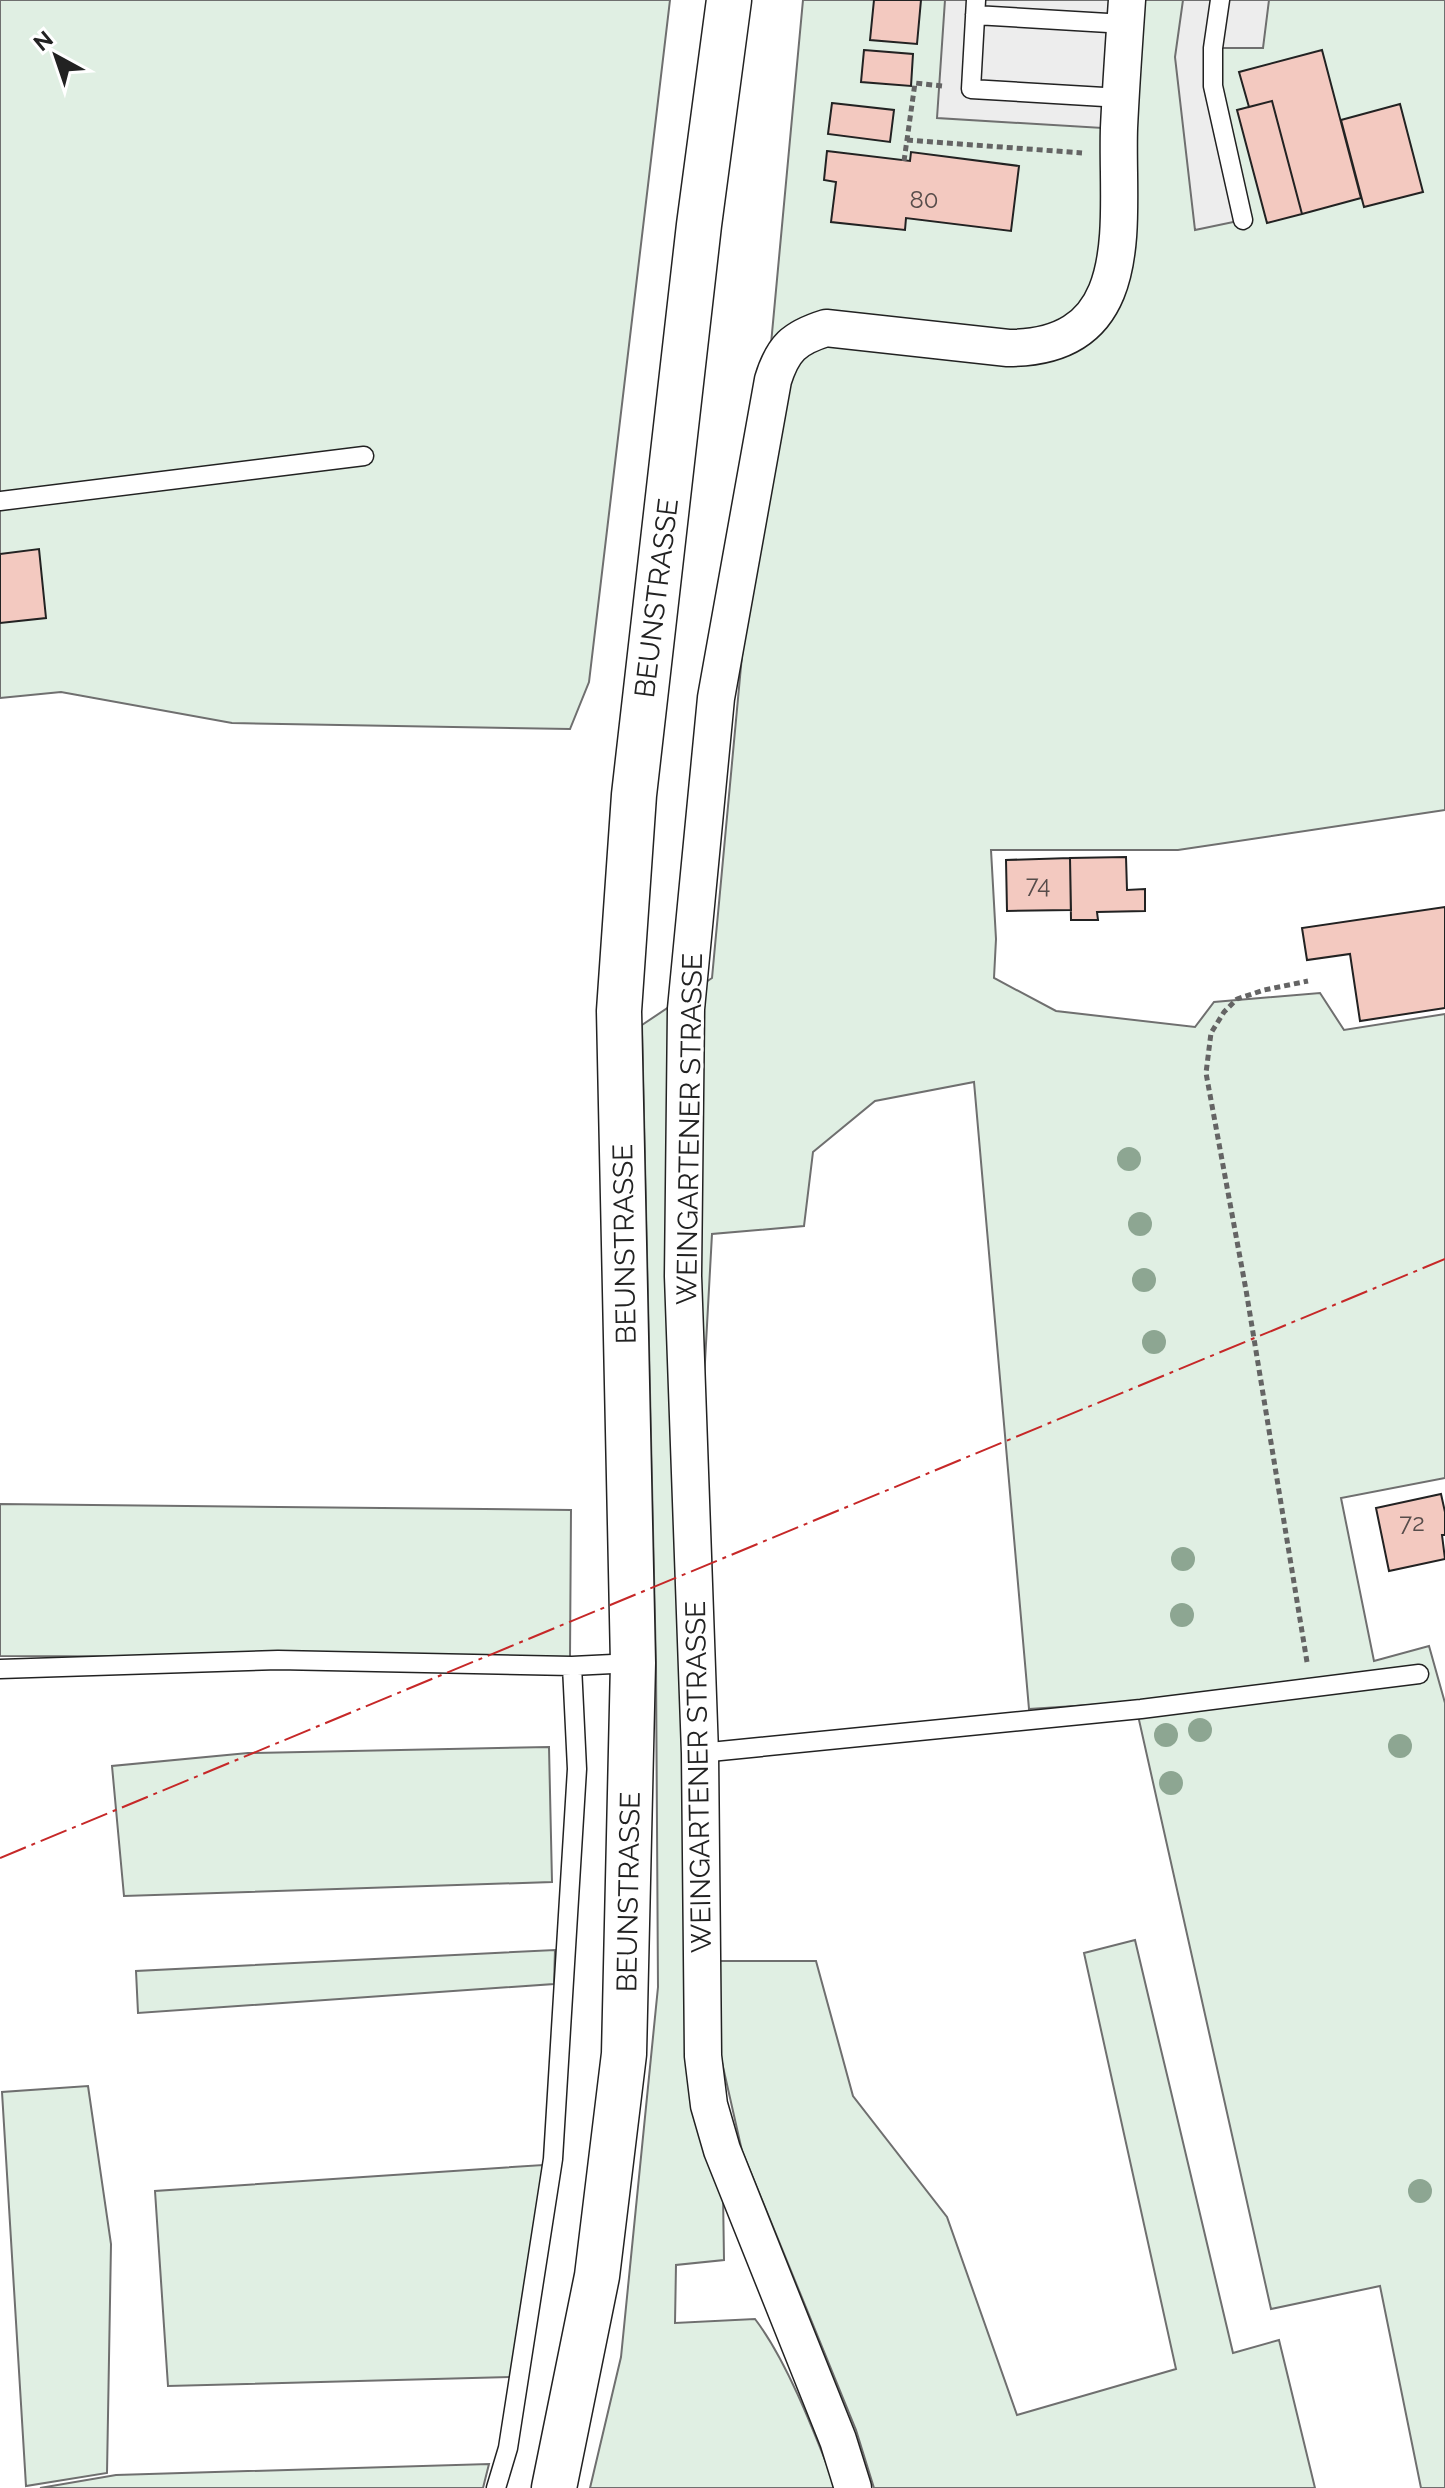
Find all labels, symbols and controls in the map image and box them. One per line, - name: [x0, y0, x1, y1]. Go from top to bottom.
- north arrow: [16, 16, 96, 96]
- text: N: [28, 25, 58, 56]
- house number: 80: [910, 185, 938, 214]
- street label: BEUNSTRASSE: [628, 497, 685, 700]
- house number: 74: [1026, 870, 1050, 899]
- street label: WEINGARTENER STRASSE: [670, 953, 709, 1305]
- street label: BEUNSTRASSE: [606, 1144, 643, 1344]
- house number: 72: [1399, 1508, 1425, 1537]
- street label: WEINGARTENER STRASSE: [679, 1601, 718, 1953]
- street label: BEUNSTRASSE: [610, 1792, 647, 1992]

